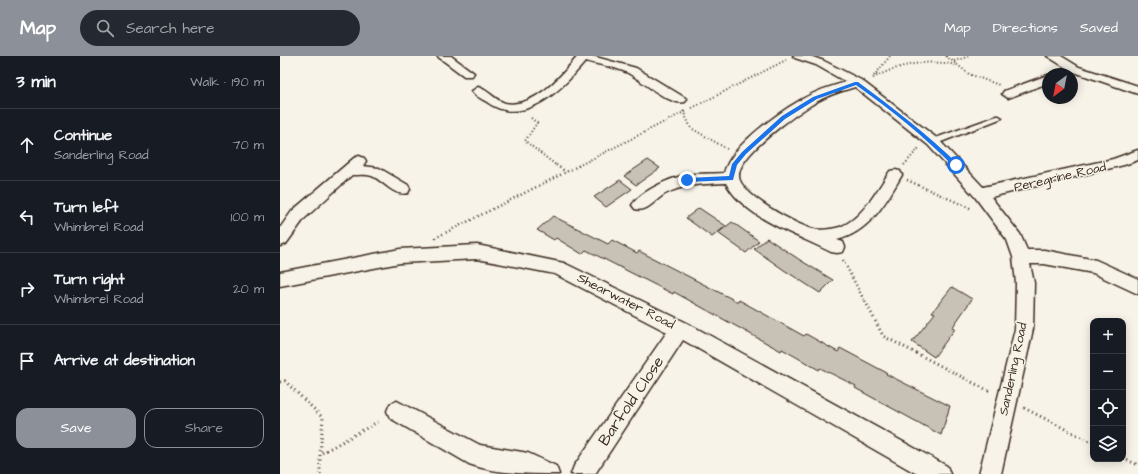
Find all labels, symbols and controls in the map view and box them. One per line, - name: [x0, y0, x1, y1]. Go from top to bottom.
- search box: [80, 10, 360, 46]
- text: Map: [20, 15, 56, 42]
- icon: search: [94, 17, 116, 39]
- text: Search here: [126, 18, 215, 39]
- text: Map: [944, 18, 971, 38]
- text: Directions: [993, 18, 1058, 38]
- text: Saved: [1080, 18, 1118, 38]
- north arrow: [1042, 68, 1078, 104]
- text: 3 min: [16, 70, 56, 94]
- text: Walk · 190 m: [190, 73, 264, 91]
- text: Continue: [54, 125, 112, 146]
- icon: ahead: [16, 134, 38, 156]
- text: 70 m: [232, 136, 264, 154]
- text: Sanderling Road: [54, 146, 149, 164]
- route start: [947, 156, 965, 174]
- street label: Peregrine Road: [1012, 158, 1108, 197]
- route end: [678, 171, 696, 189]
- text: Turn left: [54, 197, 118, 218]
- icon: left: [16, 206, 38, 228]
- text: 100 m: [231, 208, 264, 226]
- text: Whimbrel Road: [54, 218, 143, 236]
- text: Turn right: [54, 269, 125, 290]
- street label: Shearwater Road: [574, 269, 678, 334]
- icon: right: [16, 278, 38, 300]
- text: 20 m: [233, 280, 264, 298]
- text: Whimbrel Road: [54, 290, 143, 308]
- map controls: [1090, 318, 1126, 462]
- button: +: [1090, 318, 1126, 354]
- street label: Sanderling Road: [994, 321, 1033, 417]
- icon: arrive: [16, 350, 38, 372]
- text: Arrive at destination: [54, 350, 195, 371]
- street label: Barfold Close: [593, 352, 669, 450]
- button: −: [1090, 354, 1126, 390]
- button: locate: [1090, 390, 1126, 426]
- button: Save: [16, 408, 136, 448]
- button: Share: [144, 408, 264, 448]
- button: layers: [1090, 426, 1126, 462]

